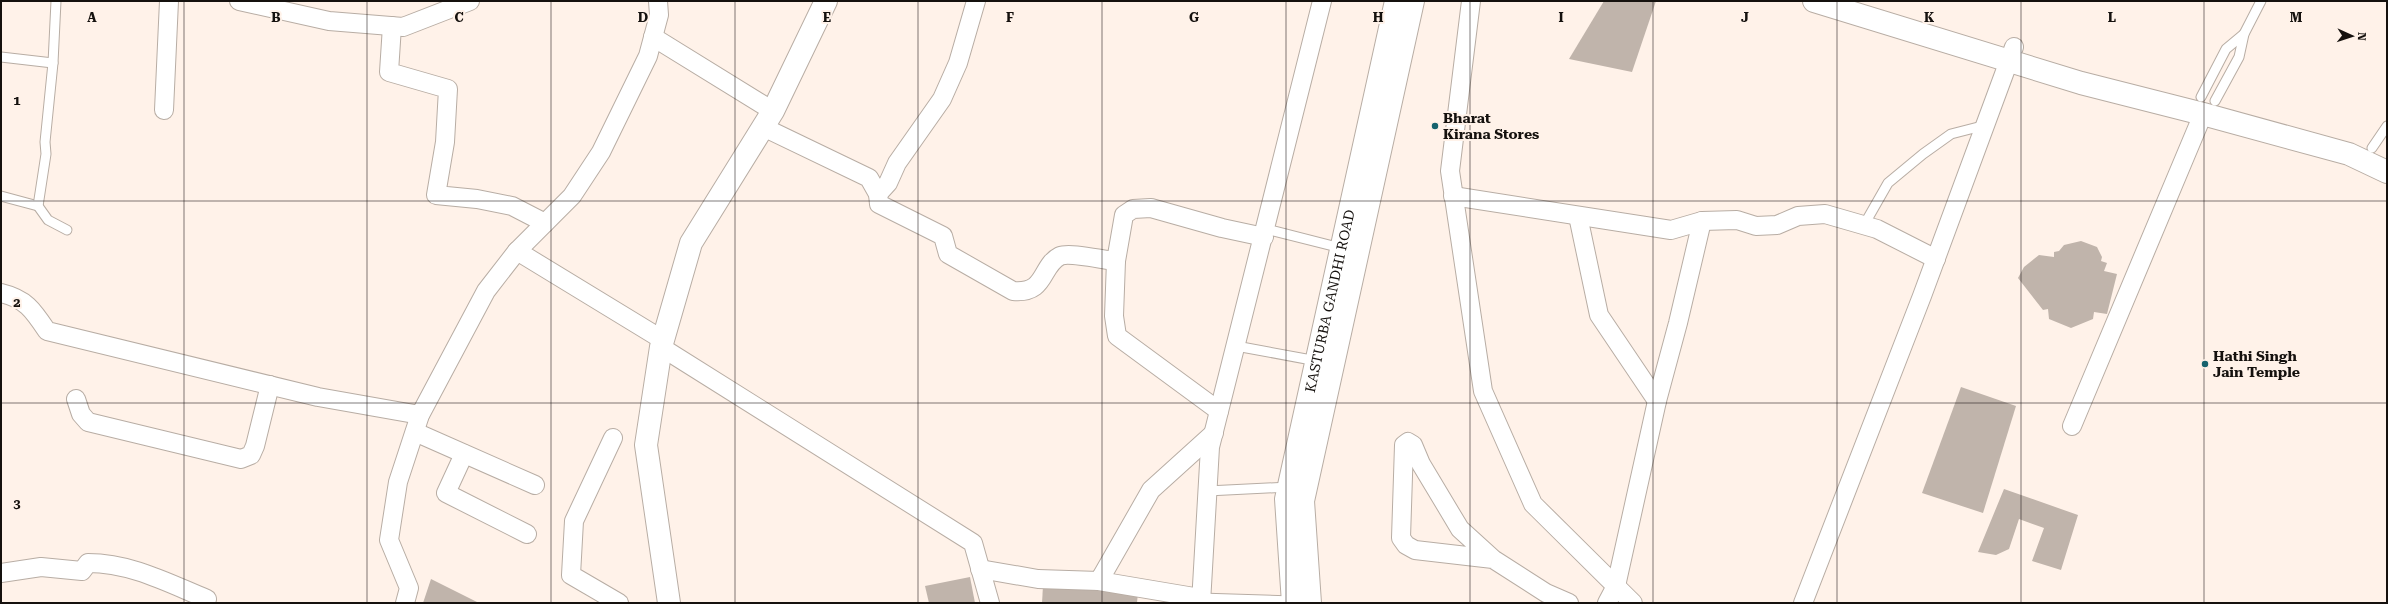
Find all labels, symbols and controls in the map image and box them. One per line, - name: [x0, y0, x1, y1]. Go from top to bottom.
- text: A: [87, 10, 97, 25]
- text: B: [271, 10, 281, 25]
- text: C: [454, 10, 464, 25]
- text: D: [638, 10, 648, 25]
- text: E: [823, 10, 831, 25]
- text: F: [1006, 10, 1014, 25]
- text: G: [1189, 10, 1199, 25]
- text: H: [1373, 10, 1384, 25]
- text: I: [1558, 10, 1564, 25]
- text: J: [1741, 10, 1749, 25]
- text: K: [1924, 10, 1935, 25]
- text: L: [2108, 10, 2116, 25]
- text: M: [2290, 10, 2303, 25]
- north arrow: [2332, 16, 2372, 56]
- text: N: [2355, 32, 2368, 42]
- text: 1: [13, 93, 21, 108]
- place label: Bharat Kirana Stores: [1443, 110, 1539, 142]
- marker: Bharat Kirana Stores: [1430, 121, 1440, 131]
- street label: KASTURBA GANDHI ROAD: [1302, 208, 1358, 394]
- text: 2: [13, 295, 21, 310]
- place label: Hathi Singh Jain Temple: [2213, 348, 2300, 380]
- marker: Hathi Singh Jain Temple: [2200, 359, 2210, 369]
- text: 3: [13, 496, 21, 511]

